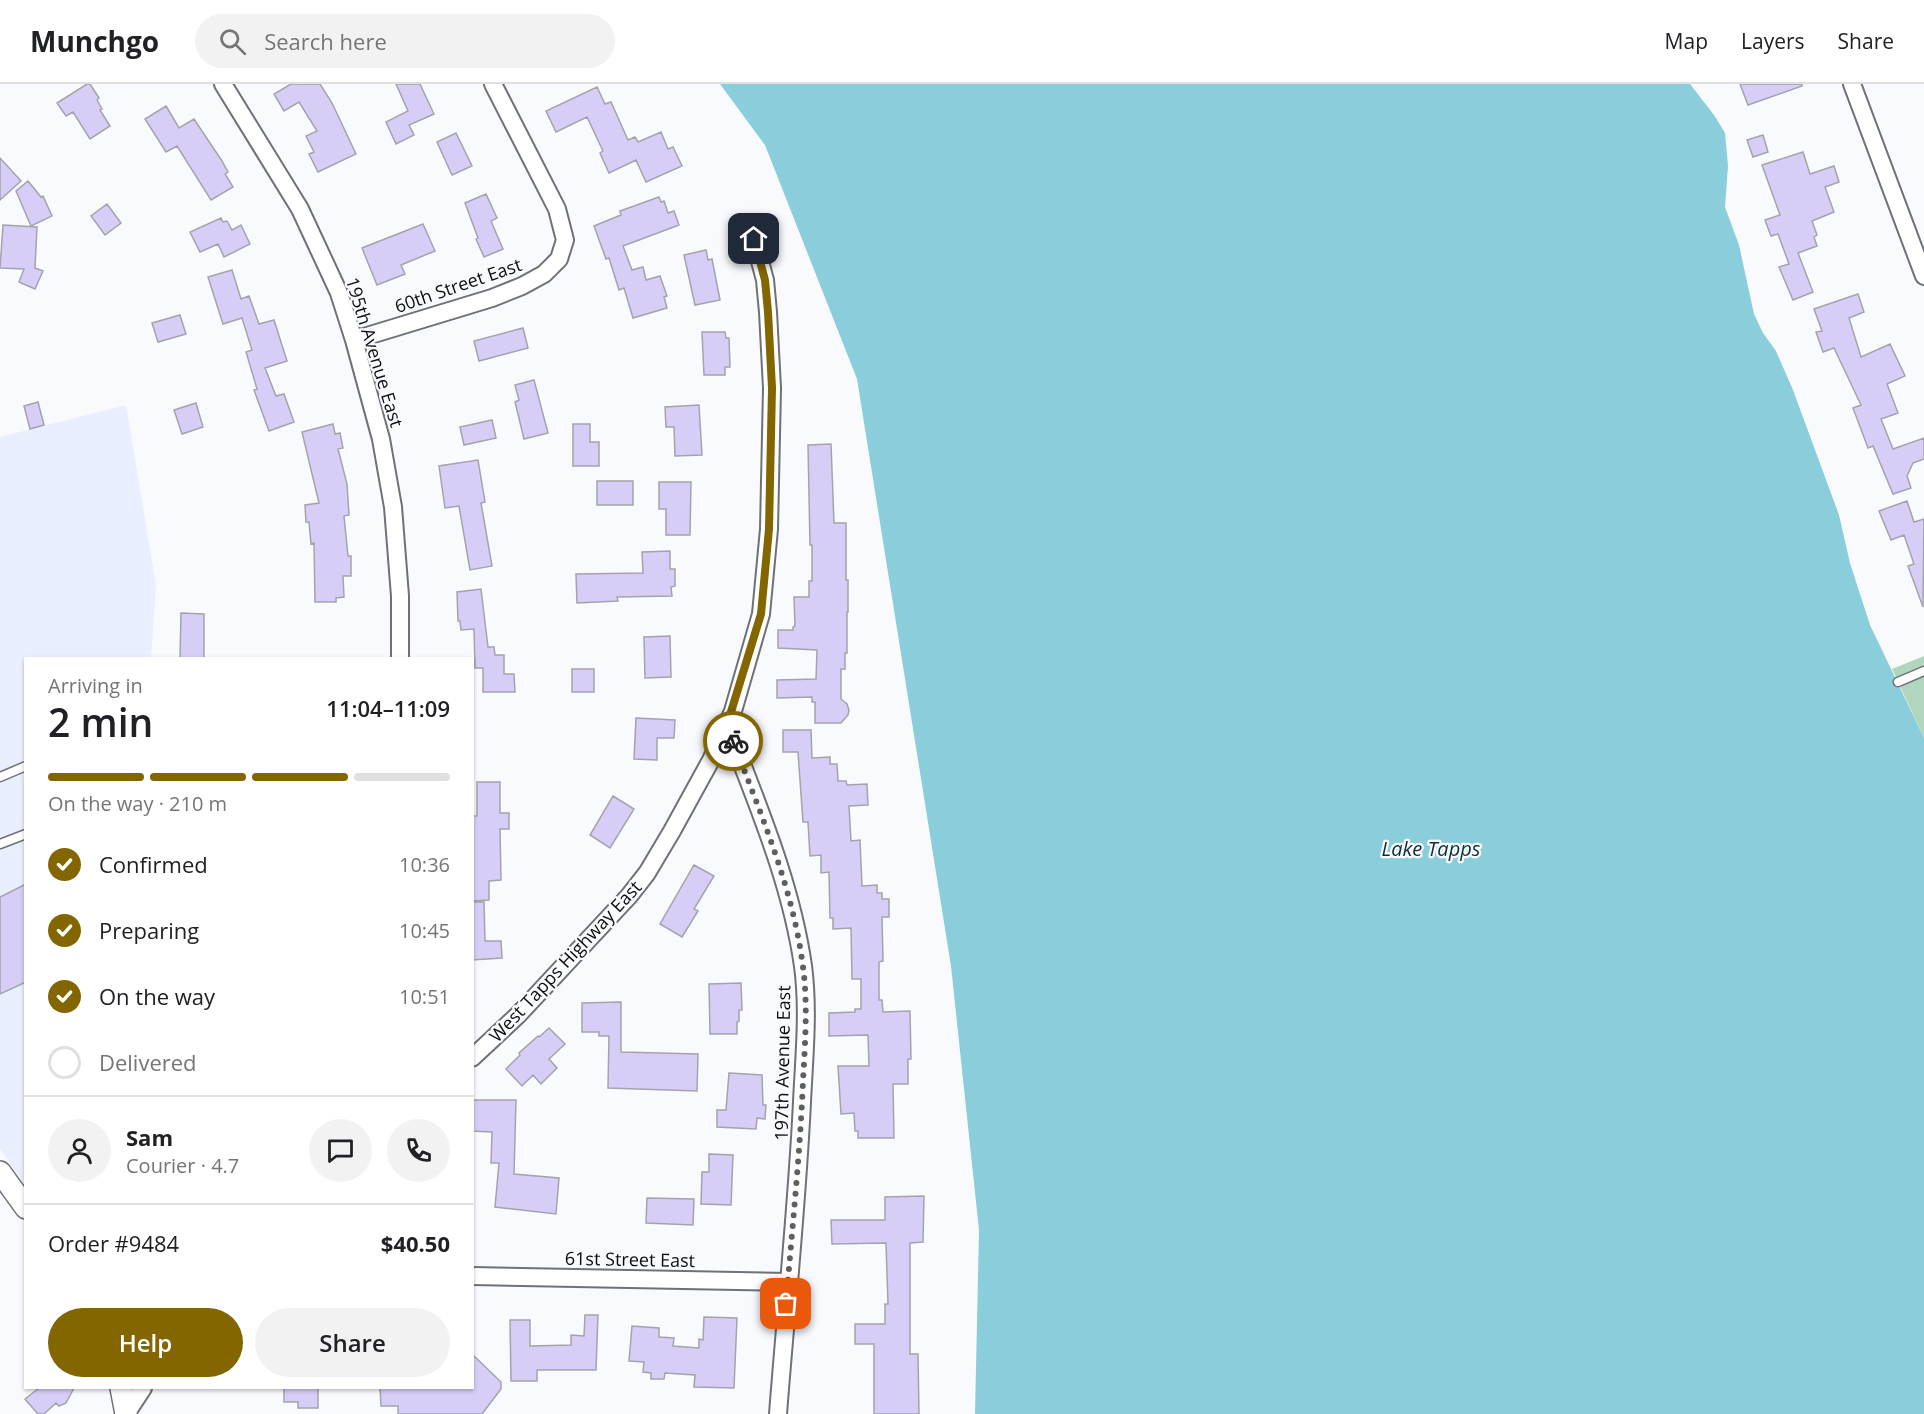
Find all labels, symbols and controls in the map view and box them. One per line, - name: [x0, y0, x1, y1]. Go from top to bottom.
- search box: [195, 14, 615, 68]
- text: Munchgo: [30, 22, 159, 60]
- icon: search: [216, 25, 249, 58]
- text: Search here: [264, 26, 387, 56]
- text: Map: [1665, 27, 1708, 55]
- text: Layers: [1741, 27, 1805, 55]
- text: Share: [1838, 27, 1894, 55]
- pin: [728, 213, 779, 264]
- icon: home: [737, 222, 770, 255]
- street label: 60th Street East: [391, 252, 525, 318]
- street label: 195th Avenue East: [341, 274, 409, 430]
- text: Arriving in: [48, 672, 143, 699]
- text: 11:04–11:09: [326, 693, 450, 723]
- text: 2 min: [48, 695, 153, 748]
- courier: [703, 711, 763, 771]
- icon: bike: [717, 725, 750, 758]
- text: On the way · 210 m: [48, 790, 227, 817]
- water label: Lake Tapps: [1382, 835, 1481, 862]
- icon: check: [48, 848, 81, 881]
- text: Confirmed: [99, 849, 208, 879]
- text: 10:36: [399, 851, 450, 878]
- street label: West Tapps Highway East: [484, 875, 646, 1047]
- icon: check: [48, 914, 81, 947]
- text: Preparing: [99, 915, 199, 945]
- text: 10:45: [399, 917, 450, 944]
- icon: check: [48, 980, 81, 1013]
- text: On the way: [99, 981, 215, 1011]
- text: 10:51: [399, 983, 450, 1010]
- street label: 197th Avenue East: [769, 985, 795, 1141]
- text: Delivered: [99, 1047, 197, 1077]
- button: person: [48, 1119, 111, 1182]
- button: chat: [309, 1119, 372, 1182]
- button: phone: [387, 1119, 450, 1182]
- text: Sam: [126, 1122, 173, 1152]
- text: Courier · 4.7: [126, 1152, 239, 1179]
- text: Order #9484: [48, 1228, 179, 1258]
- text: $40.50: [381, 1228, 450, 1258]
- street label: 61st Street East: [565, 1246, 695, 1272]
- pin: [760, 1278, 811, 1329]
- icon: bag: [769, 1287, 802, 1320]
- button: Help: [48, 1308, 243, 1377]
- button: Share: [255, 1308, 450, 1377]

